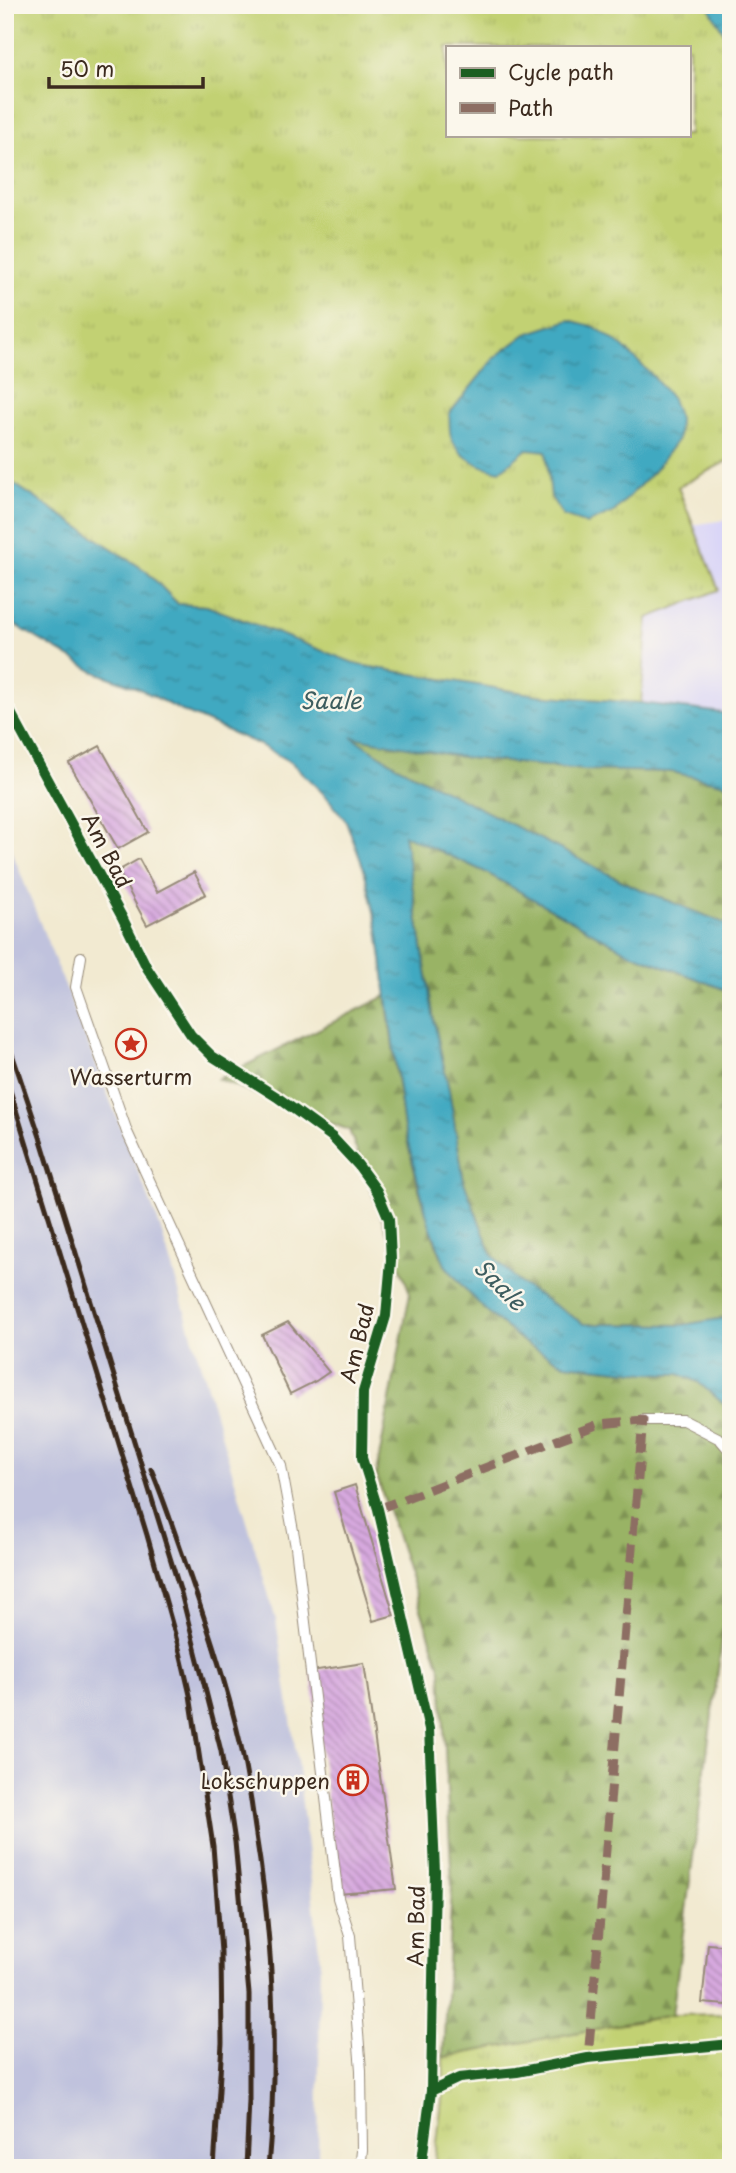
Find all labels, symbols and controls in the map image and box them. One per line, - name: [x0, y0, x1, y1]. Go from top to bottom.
- scale bar: [49, 46, 203, 90]
- legend: [446, 46, 690, 136]
- text: 50 m: [60, 52, 114, 84]
- text: Cycle path: [508, 55, 614, 87]
- text: Path: [508, 91, 553, 123]
- water label: Saale: [300, 682, 363, 717]
- street label: Am Bad: [75, 807, 141, 893]
- place icon: Wasserturm: [114, 1027, 148, 1061]
- place label: Wasserturm: [70, 1060, 192, 1092]
- water label: Saale: [467, 1250, 536, 1319]
- street label: Am Bad: [331, 1300, 381, 1386]
- building icon: Lokschuppen: [336, 1763, 370, 1797]
- place label: Lokschuppen: [201, 1764, 330, 1796]
- street label: Am Bad: [398, 1885, 432, 1967]

